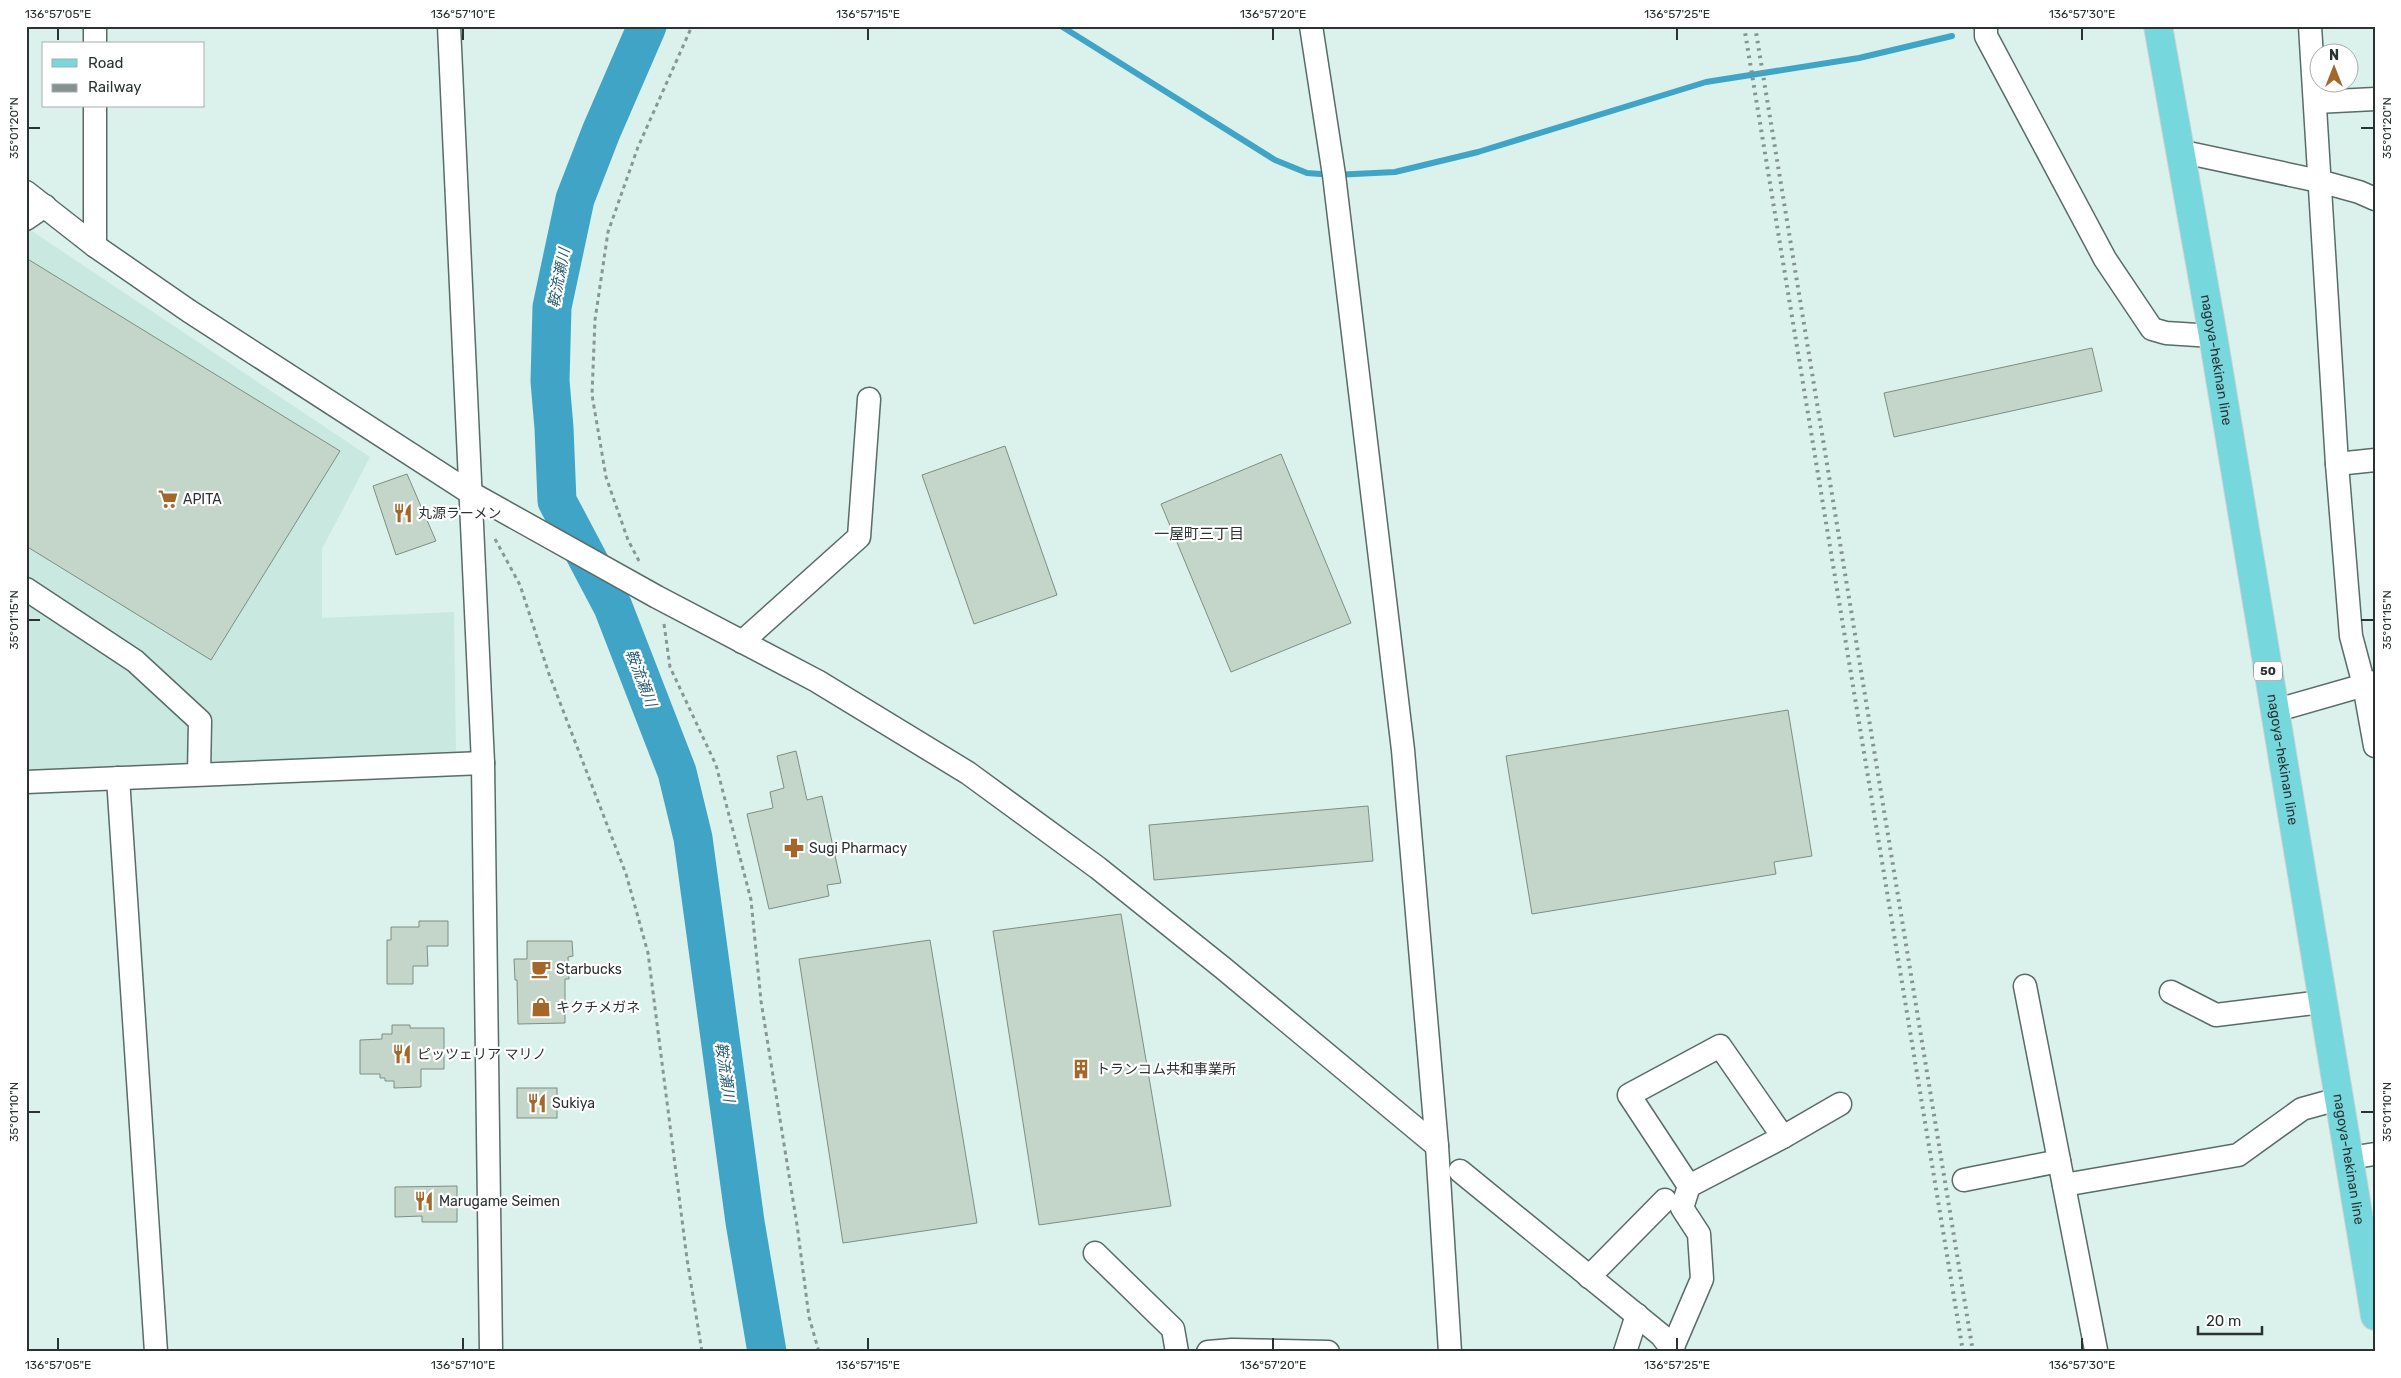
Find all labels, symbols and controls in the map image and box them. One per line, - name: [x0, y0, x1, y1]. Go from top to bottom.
- text: 136°57'05"E: [25, 7, 91, 21]
- text: 136°57'10"E: [431, 7, 495, 21]
- text: 136°57'15"E: [836, 7, 900, 21]
- text: 136°57'20"E: [1240, 7, 1306, 21]
- text: 136°57'25"E: [1644, 7, 1710, 21]
- text: 136°57'30"E: [2049, 7, 2115, 21]
- legend: [42, 42, 205, 108]
- north arrow: [2308, 42, 2358, 92]
- text: N: [2329, 47, 2339, 64]
- text: Road: [88, 54, 124, 72]
- text: Railway: [88, 78, 142, 96]
- text: 35°01'20"N: [7, 97, 21, 159]
- text: 35°01'20"N: [2380, 97, 2394, 159]
- water label: 鞍流瀬川: [544, 245, 574, 309]
- street label: nagoya-hekinan line: [2197, 293, 2236, 427]
- supermarket icon: APITA: [157, 488, 179, 510]
- place label: APITA: [183, 491, 222, 508]
- restaurant icon: 丸源ラーメン: [392, 502, 414, 524]
- place label: 丸源ラーメン: [418, 505, 501, 522]
- district label: 一屋町三丁目: [1154, 525, 1244, 543]
- text: 35°01'15"N: [7, 590, 21, 650]
- text: 35°01'15"N: [2380, 590, 2394, 650]
- water label: 鞍流瀬川: [622, 647, 661, 711]
- road number: 50: [2254, 661, 2282, 680]
- street label: nagoya-hekinan line: [2263, 693, 2302, 826]
- pharmacy icon: Sugi Pharmacy: [783, 837, 805, 859]
- place label: Sugi Pharmacy: [809, 840, 908, 857]
- cafe icon: Starbucks: [530, 958, 552, 980]
- place label: Starbucks: [556, 961, 622, 978]
- shop icon: キクチメガネ: [530, 996, 552, 1018]
- place label: キクチメガネ: [556, 999, 640, 1016]
- water label: 鞍流瀬川: [712, 1041, 738, 1105]
- restaurant icon: ピッツェリア マリノ: [391, 1043, 413, 1065]
- place label: ピッツェリア マリノ: [417, 1046, 546, 1063]
- building icon: トランコム共和事業所: [1070, 1058, 1092, 1080]
- place label: トランコム共和事業所: [1096, 1061, 1236, 1078]
- text: 35°01'10"N: [7, 1082, 21, 1142]
- text: 35°01'10"N: [2380, 1082, 2394, 1142]
- restaurant icon: Sukiya: [526, 1092, 548, 1114]
- street label: nagoya-hekinan line: [2329, 1092, 2368, 1226]
- place label: Sukiya: [552, 1095, 595, 1112]
- restaurant icon: Marugame Seimen: [413, 1190, 435, 1212]
- place label: Marugame Seimen: [439, 1193, 560, 1210]
- scale bar: [2198, 1303, 2262, 1335]
- text: 20 m: [2206, 1312, 2241, 1330]
- text: 136°57'05"E: [25, 1358, 91, 1372]
- text: 136°57'10"E: [431, 1358, 495, 1372]
- text: 136°57'15"E: [836, 1358, 900, 1372]
- text: 136°57'20"E: [1240, 1358, 1306, 1372]
- text: 136°57'25"E: [1644, 1358, 1710, 1372]
- text: 136°57'30"E: [2049, 1358, 2115, 1372]

